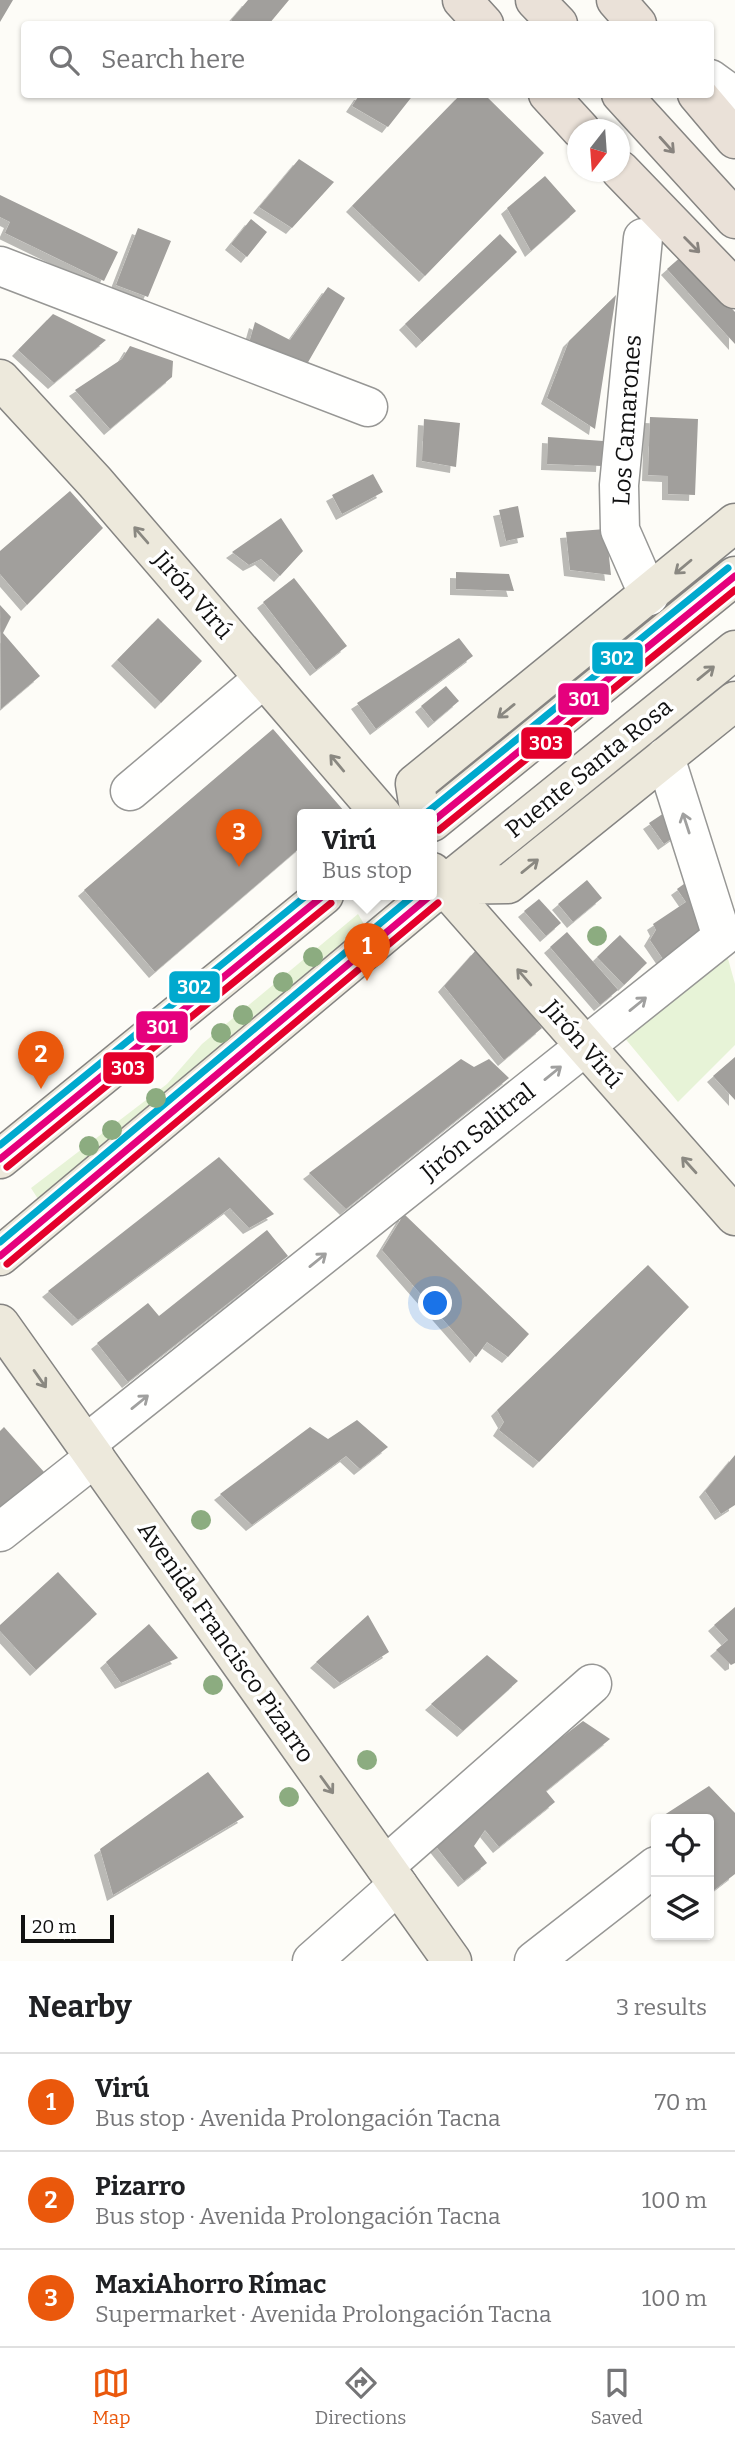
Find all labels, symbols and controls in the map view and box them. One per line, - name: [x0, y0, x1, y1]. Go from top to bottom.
- search box: [21, 21, 714, 98]
- icon: search: [45, 41, 83, 79]
- text: Search here: [101, 44, 245, 75]
- north arrow: [567, 119, 630, 182]
- one-way arrow: [659, 136, 676, 153]
- one-way arrow: [683, 236, 700, 253]
- street label: Los Camarones: [607, 334, 647, 506]
- one-way arrow: [133, 526, 149, 544]
- street label: Jirón Virú: [147, 545, 239, 645]
- one-way arrow: [674, 559, 692, 575]
- line badge: 302: [591, 641, 644, 675]
- text: 302: [600, 647, 634, 670]
- one-way arrow: [697, 665, 715, 681]
- line badge: 301: [557, 682, 610, 716]
- text: 301: [568, 688, 600, 711]
- street label: Puente Santa Rosa: [500, 692, 678, 844]
- one-way arrow: [498, 703, 516, 718]
- line badge: 303: [520, 726, 573, 760]
- text: 303: [529, 732, 563, 755]
- one-way arrow: [329, 754, 345, 772]
- pin: 3: [216, 809, 262, 867]
- popup: [297, 809, 437, 900]
- one-way arrow: [679, 812, 691, 834]
- text: Virú: [322, 825, 376, 856]
- text: Bus stop: [322, 856, 412, 884]
- one-way arrow: [521, 858, 539, 874]
- pin: 1: [344, 923, 390, 981]
- one-way arrow: [516, 969, 532, 987]
- line badge: 302: [168, 970, 221, 1004]
- text: 302: [177, 976, 211, 999]
- street label: Jirón Virú: [537, 994, 629, 1094]
- one-way arrow: [628, 997, 647, 1012]
- line badge: 301: [135, 1010, 189, 1044]
- text: 301: [146, 1016, 178, 1039]
- pin: 2: [18, 1031, 64, 1089]
- line badge: 303: [102, 1051, 155, 1085]
- text: 303: [111, 1057, 145, 1080]
- one-way arrow: [544, 1065, 562, 1080]
- street label: Jirón Salitral: [415, 1077, 541, 1187]
- one-way arrow: [681, 1157, 698, 1174]
- one-way arrow: [308, 1252, 326, 1268]
- your location: [418, 1286, 452, 1320]
- one-way arrow: [33, 1369, 47, 1388]
- one-way arrow: [130, 1394, 148, 1409]
- street label: Avenida Francisco Pizarro: [132, 1516, 320, 1768]
- one-way arrow: [320, 1775, 335, 1794]
- map controls: [651, 1814, 714, 1940]
- button: locate: [651, 1814, 714, 1877]
- button: layers: [651, 1877, 714, 1940]
- scale bar: [21, 1912, 114, 1944]
- text: 20 m: [32, 1915, 76, 1938]
- text: Nearby: [28, 1989, 132, 2025]
- text: 3 results: [616, 1993, 707, 2021]
- text: Virú: [95, 2073, 149, 2104]
- text: 1: [46, 2088, 56, 2116]
- text: 70 m: [655, 2088, 707, 2116]
- text: Bus stop · Avenida Prolongación Tacna: [95, 2104, 501, 2132]
- text: Pizarro: [95, 2171, 186, 2202]
- text: 2: [45, 2186, 57, 2214]
- text: 100 m: [642, 2186, 707, 2214]
- text: Bus stop · Avenida Prolongación Tacna: [95, 2202, 501, 2230]
- text: MaxiAhorro Rímac: [95, 2269, 326, 2300]
- text: 3: [44, 2284, 58, 2312]
- text: 100 m: [642, 2284, 707, 2312]
- text: Supermarket · Avenida Prolongación Tacna: [95, 2300, 552, 2328]
- tab: Map: [92, 2364, 131, 2429]
- tab: Directions: [315, 2364, 406, 2429]
- tab: Saved: [591, 2364, 643, 2429]

